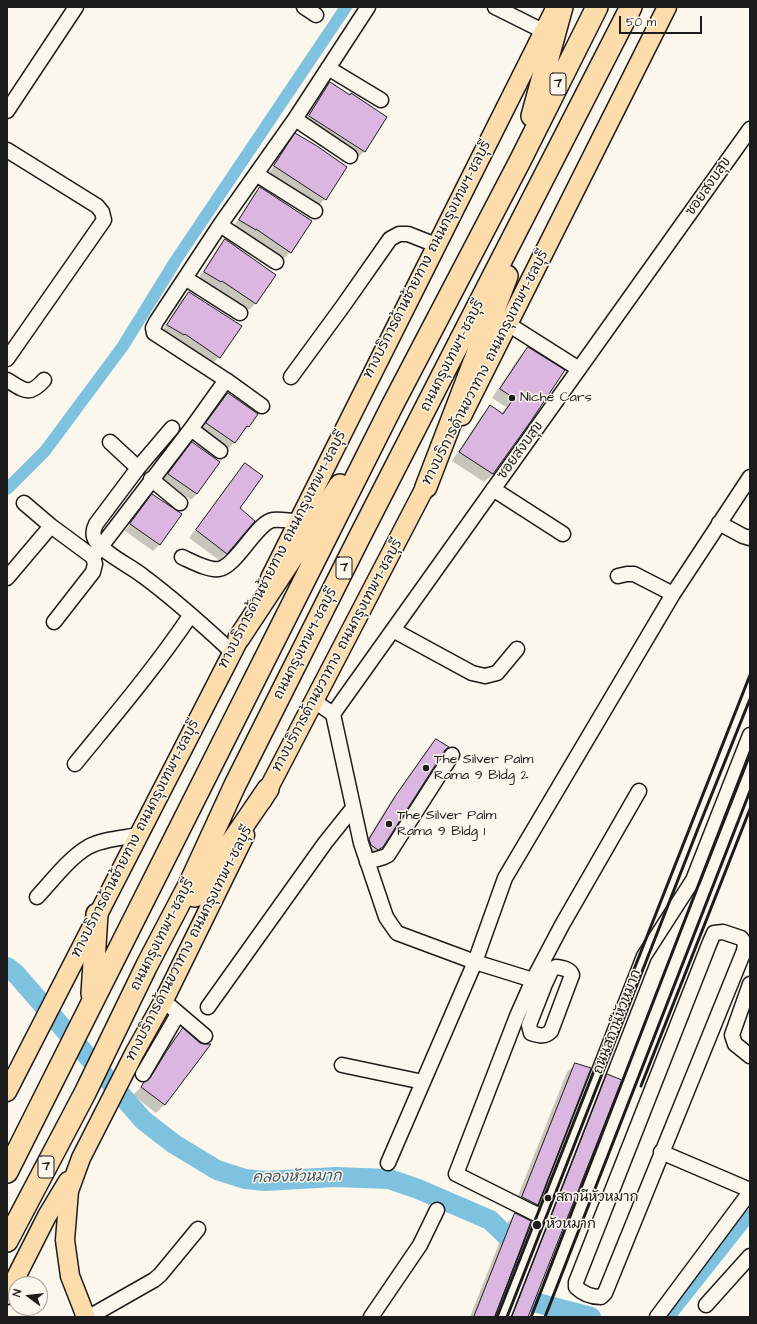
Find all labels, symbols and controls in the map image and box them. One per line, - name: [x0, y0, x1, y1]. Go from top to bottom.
- scale bar: [621, 8, 704, 34]
- text: 50 m: [626, 14, 656, 31]
- road number: 7: [550, 73, 566, 95]
- street label: ทางบริการด้านซ้ายทาง ถนนกรุงเทพฯ-ชลบุรี: [360, 138, 496, 382]
- street label: ซอยสงบสุข: [683, 155, 735, 219]
- street label: ทางบริการด้านขวาทาง ถนนกรุงเทพฯ-ชลบุรี: [419, 248, 553, 488]
- street label: ถนนกรุงเทพฯ-ชลบุรี: [418, 297, 488, 415]
- place label: Niche Cars: [520, 390, 592, 406]
- marker: Niche Cars: [507, 393, 517, 403]
- street label: ซอยสงบสุข: [494, 419, 548, 483]
- street label: ทางบริการด้านซ้ายทาง ถนนกรุงเทพฯ-ชลบุรี: [215, 428, 351, 672]
- street label: ทางบริการด้านขวาทาง ถนนกรุงเทพฯ-ชลบุรี: [269, 537, 407, 775]
- road number: 7: [336, 557, 352, 579]
- street label: ถนนกรุงเทพฯ-ชลบุรี: [271, 585, 341, 703]
- street label: ทางบริการด้านซ้ายทาง ถนนกรุงเทพฯ-ชลบุรี: [68, 717, 204, 961]
- place label: The Silver Palm Rama 9 Bldg 2: [434, 752, 533, 784]
- marker: The Silver Palm Rama 9 Bldg 2: [421, 763, 431, 773]
- place label: The Silver Palm Rama 9 Bldg 1: [397, 808, 496, 840]
- marker: The Silver Palm Rama 9 Bldg 1: [384, 819, 394, 829]
- street label: ทางบริการด้านขวาทาง ถนนกรุงเทพฯ-ชลบุรี: [123, 824, 257, 1064]
- street label: ถนนกรุงเทพฯ-ชลบุรี: [128, 876, 198, 994]
- street label: ถนนสถานีหัวหมาก: [590, 967, 646, 1077]
- road number: 7: [38, 1156, 54, 1178]
- water label: คลองหัวหมาก: [252, 1168, 342, 1188]
- place label: สถานีหัวหมาก: [556, 1190, 638, 1206]
- marker: สถานีหัวหมาก: [543, 1193, 553, 1203]
- place label: หัวหมาก: [546, 1217, 596, 1233]
- marker: หัวหมาก: [531, 1219, 543, 1231]
- north arrow: [8, 1276, 48, 1316]
- text: N: [9, 1288, 25, 1298]

